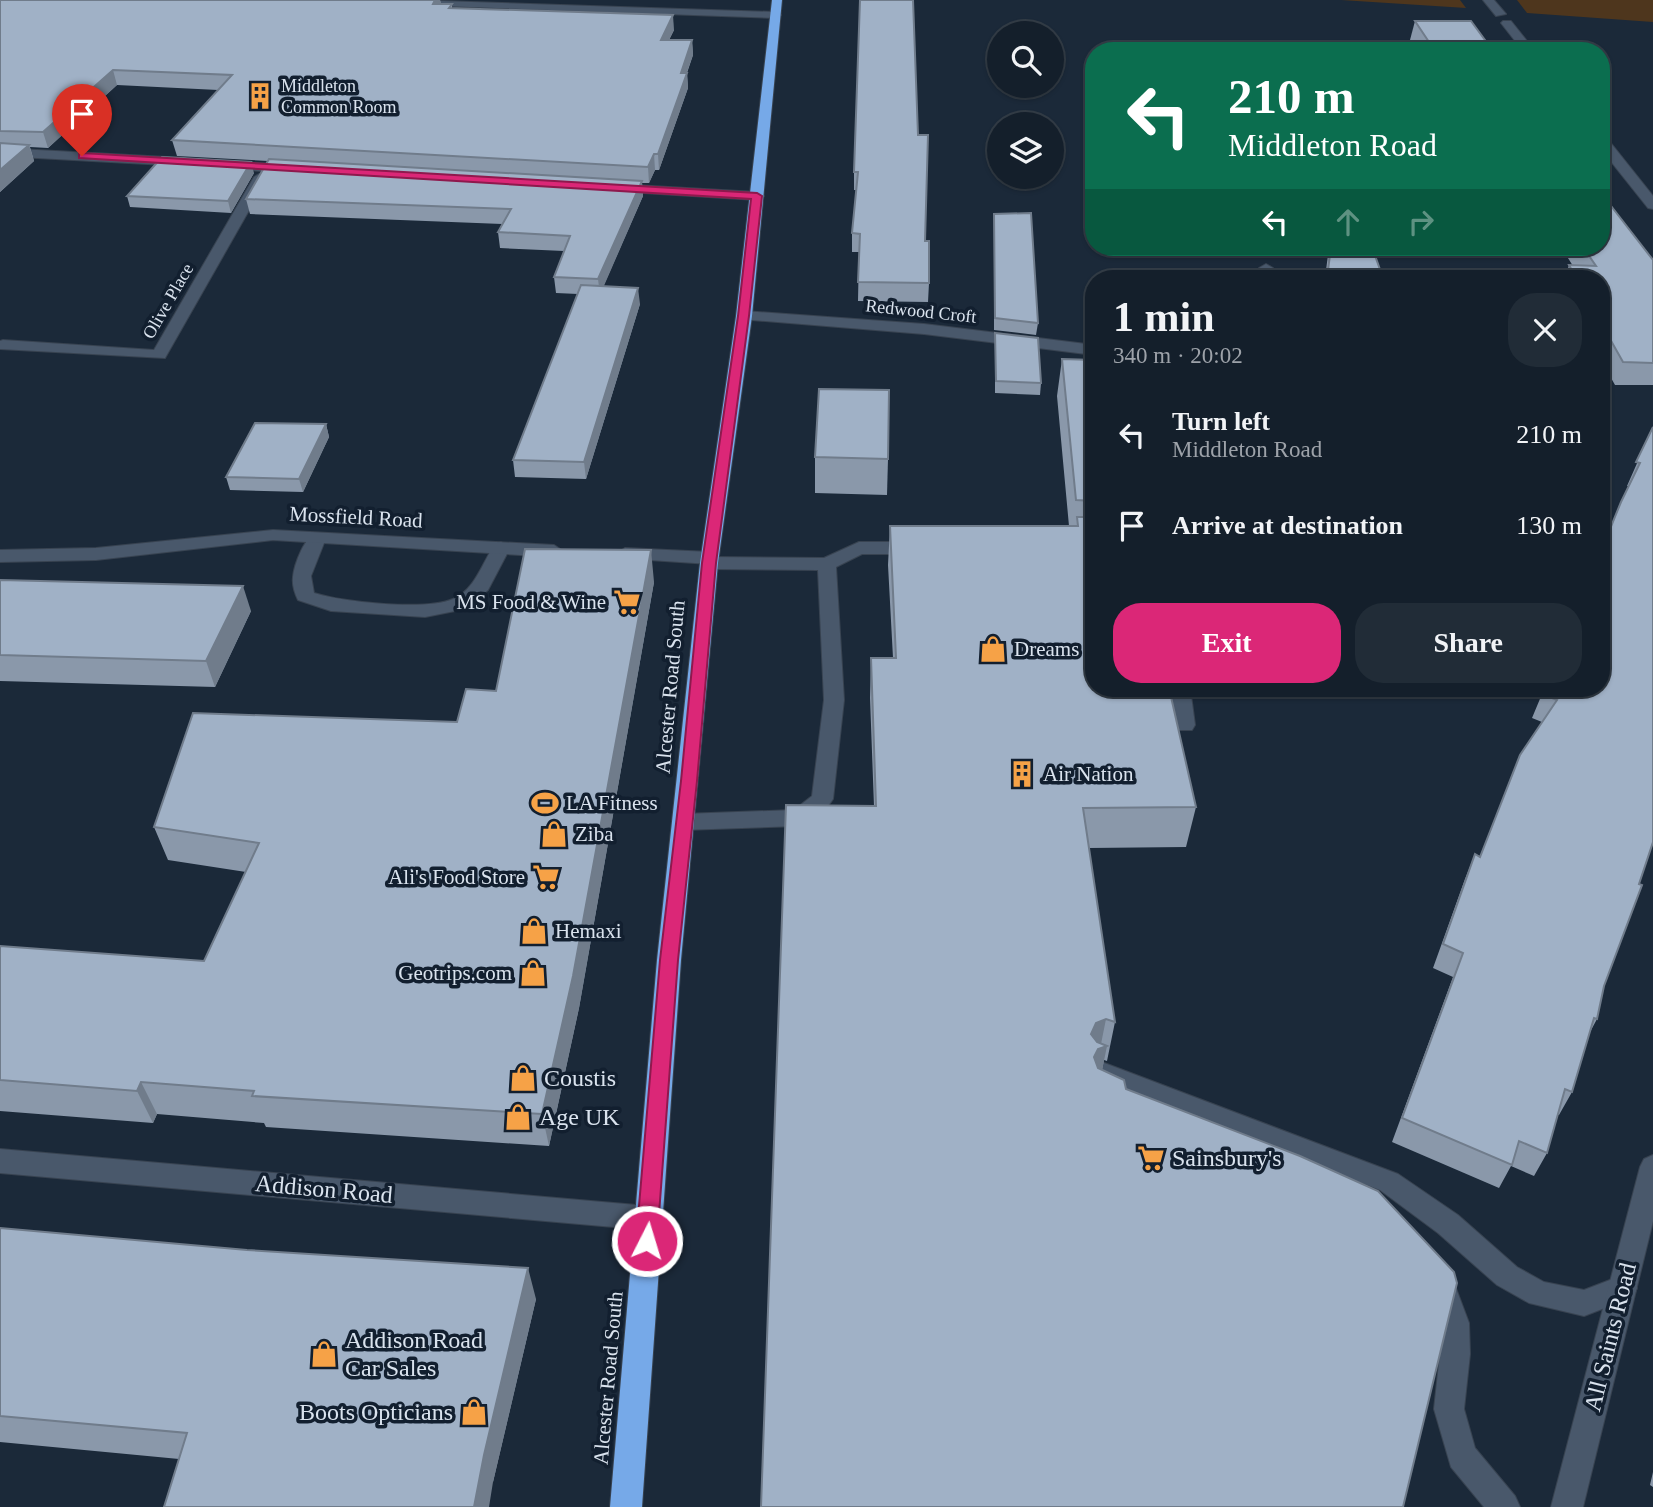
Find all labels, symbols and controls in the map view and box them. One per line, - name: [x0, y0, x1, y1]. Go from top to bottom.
- map controls: [987, 21, 1064, 189]
- button: search: [987, 21, 1064, 98]
- text: 210 m: [1228, 69, 1355, 124]
- icon: left: [1113, 70, 1204, 161]
- place label: Middleton Common Room: [281, 76, 397, 117]
- building icon: Middleton Common Room: [245, 81, 275, 111]
- pin: [52, 84, 112, 156]
- icon: arrive: [63, 95, 101, 133]
- button: layers: [987, 112, 1064, 189]
- text: Middleton Road: [1228, 127, 1437, 163]
- icon: left: [1256, 203, 1294, 241]
- icon: ahead: [1329, 203, 1367, 241]
- icon: right: [1402, 203, 1440, 241]
- street label: Olive Place: [138, 260, 198, 342]
- button: close: [1508, 293, 1582, 367]
- text: 1 min: [1113, 294, 1215, 340]
- street label: Redwood Croft: [865, 295, 977, 327]
- text: 340 m · 20:02: [1113, 343, 1243, 368]
- text: Turn left: [1172, 407, 1270, 436]
- icon: left: [1113, 416, 1151, 454]
- text: 210 m: [1516, 420, 1582, 449]
- text: Middleton Road: [1172, 437, 1322, 462]
- street label: Mossfield Road: [289, 502, 424, 533]
- icon: arrive: [1113, 507, 1151, 545]
- text: Arrive at destination: [1172, 511, 1403, 540]
- text: 130 m: [1516, 511, 1582, 540]
- supermarket icon: MS Food & Wine: [612, 587, 642, 617]
- place label: MS Food & Wine: [456, 590, 606, 614]
- street label: Alcester Road South: [650, 599, 690, 775]
- button: Exit: [1113, 603, 1341, 683]
- button: Share: [1355, 603, 1582, 683]
- shop icon: Dreams: [978, 634, 1008, 664]
- place label: Dreams: [1014, 637, 1079, 661]
- building icon: Air Nation: [1007, 759, 1037, 789]
- place label: Air Nation: [1043, 762, 1134, 786]
- sports icon: LA Fitness: [530, 788, 560, 818]
- place label: LA Fitness: [566, 791, 658, 815]
- shop icon: Ziba: [539, 819, 569, 849]
- place label: Ziba: [575, 822, 614, 846]
- supermarket icon: Ali's Food Store: [531, 862, 561, 892]
- place label: Ali's Food Store: [388, 865, 525, 889]
- shop icon: Hemaxi: [519, 916, 549, 946]
- place label: Hemaxi: [555, 919, 622, 943]
- shop icon: Geotrips.com: [518, 958, 548, 988]
- place label: Geotrips.com: [398, 961, 512, 985]
- shop icon: Coustis: [508, 1063, 538, 1093]
- place label: Coustis: [544, 1065, 616, 1091]
- shop icon: Age UK: [503, 1102, 533, 1132]
- place label: Age UK: [539, 1104, 620, 1130]
- supermarket icon: Sainsbury's: [1136, 1143, 1166, 1173]
- place label: Sainsbury's: [1172, 1145, 1282, 1171]
- street label: Addison Road: [254, 1170, 394, 1208]
- position arrow: [610, 1204, 684, 1278]
- street label: All Saints Road: [1579, 1260, 1641, 1414]
- street label: Alcester Road South: [588, 1290, 628, 1466]
- place label: Addison Road Car Sales: [345, 1327, 483, 1381]
- shop icon: Addison Road Car Sales: [309, 1339, 339, 1369]
- shop icon: Boots Opticians: [459, 1397, 489, 1427]
- place label: Boots Opticians: [299, 1399, 453, 1425]

